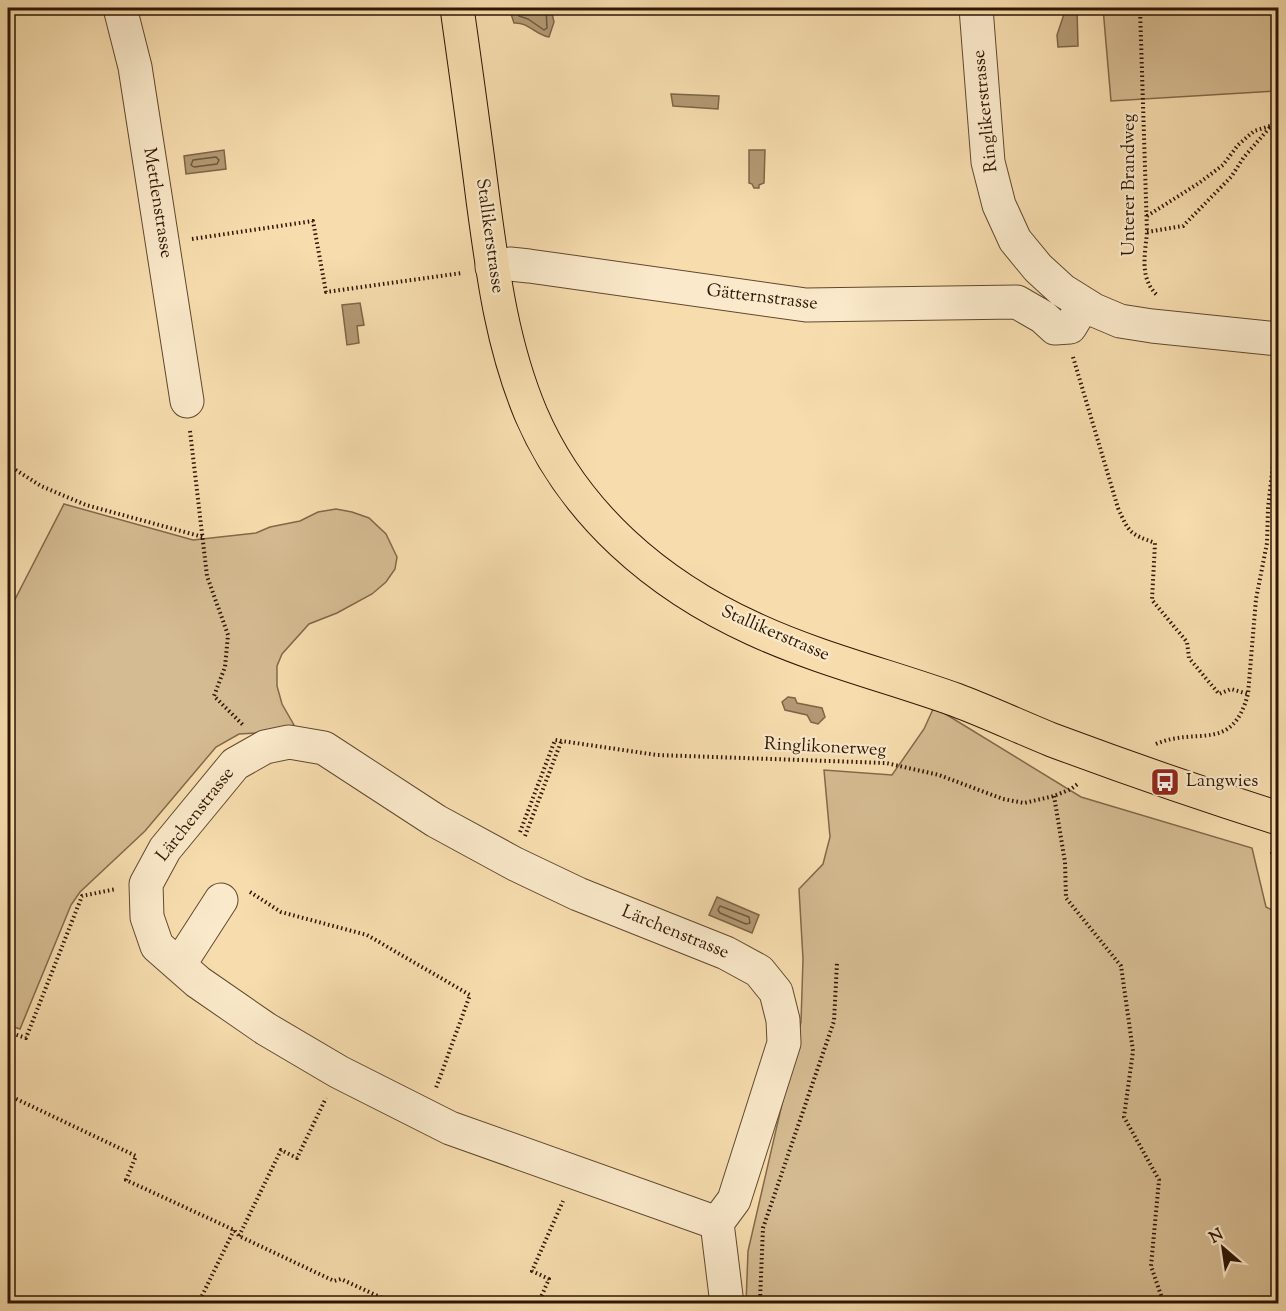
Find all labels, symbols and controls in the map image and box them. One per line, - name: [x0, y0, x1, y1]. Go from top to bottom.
- street label: Ringlikerstrasse: [967, 49, 1005, 173]
- street label: Unterer Brandweg: [1117, 114, 1143, 256]
- street label: Mettlenstrasse: [135, 146, 179, 260]
- street label: Stallikerstrasse: [468, 177, 510, 295]
- street label: Gätternstrasse: [705, 278, 819, 318]
- street label: Stallikerstrasse: [717, 599, 833, 669]
- street label: Ringlikonerweg: [763, 732, 887, 764]
- street label: Lärchenstrasse: [151, 762, 241, 868]
- bus stop icon: Langwies: [1149, 766, 1181, 798]
- place label: Langwies: [1186, 769, 1258, 795]
- street label: Lärchenstrasse: [617, 900, 733, 966]
- north arrow: [1193, 1218, 1253, 1278]
- text: N: [1206, 1224, 1228, 1250]

